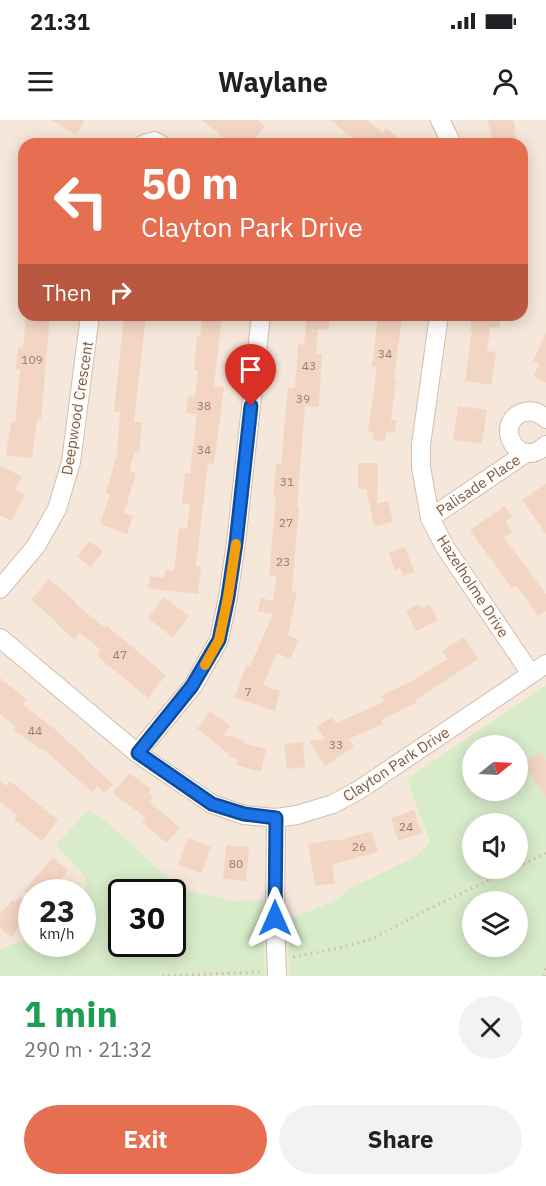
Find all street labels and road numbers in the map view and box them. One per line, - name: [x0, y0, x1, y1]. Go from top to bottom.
- street label: Deepwood Crescent: [57, 340, 97, 476]
- street label: Palisade Place: [432, 450, 524, 520]
- street label: Hazelholme Drive: [433, 531, 513, 641]
- street label: Clayton Park Drive: [339, 722, 453, 806]

